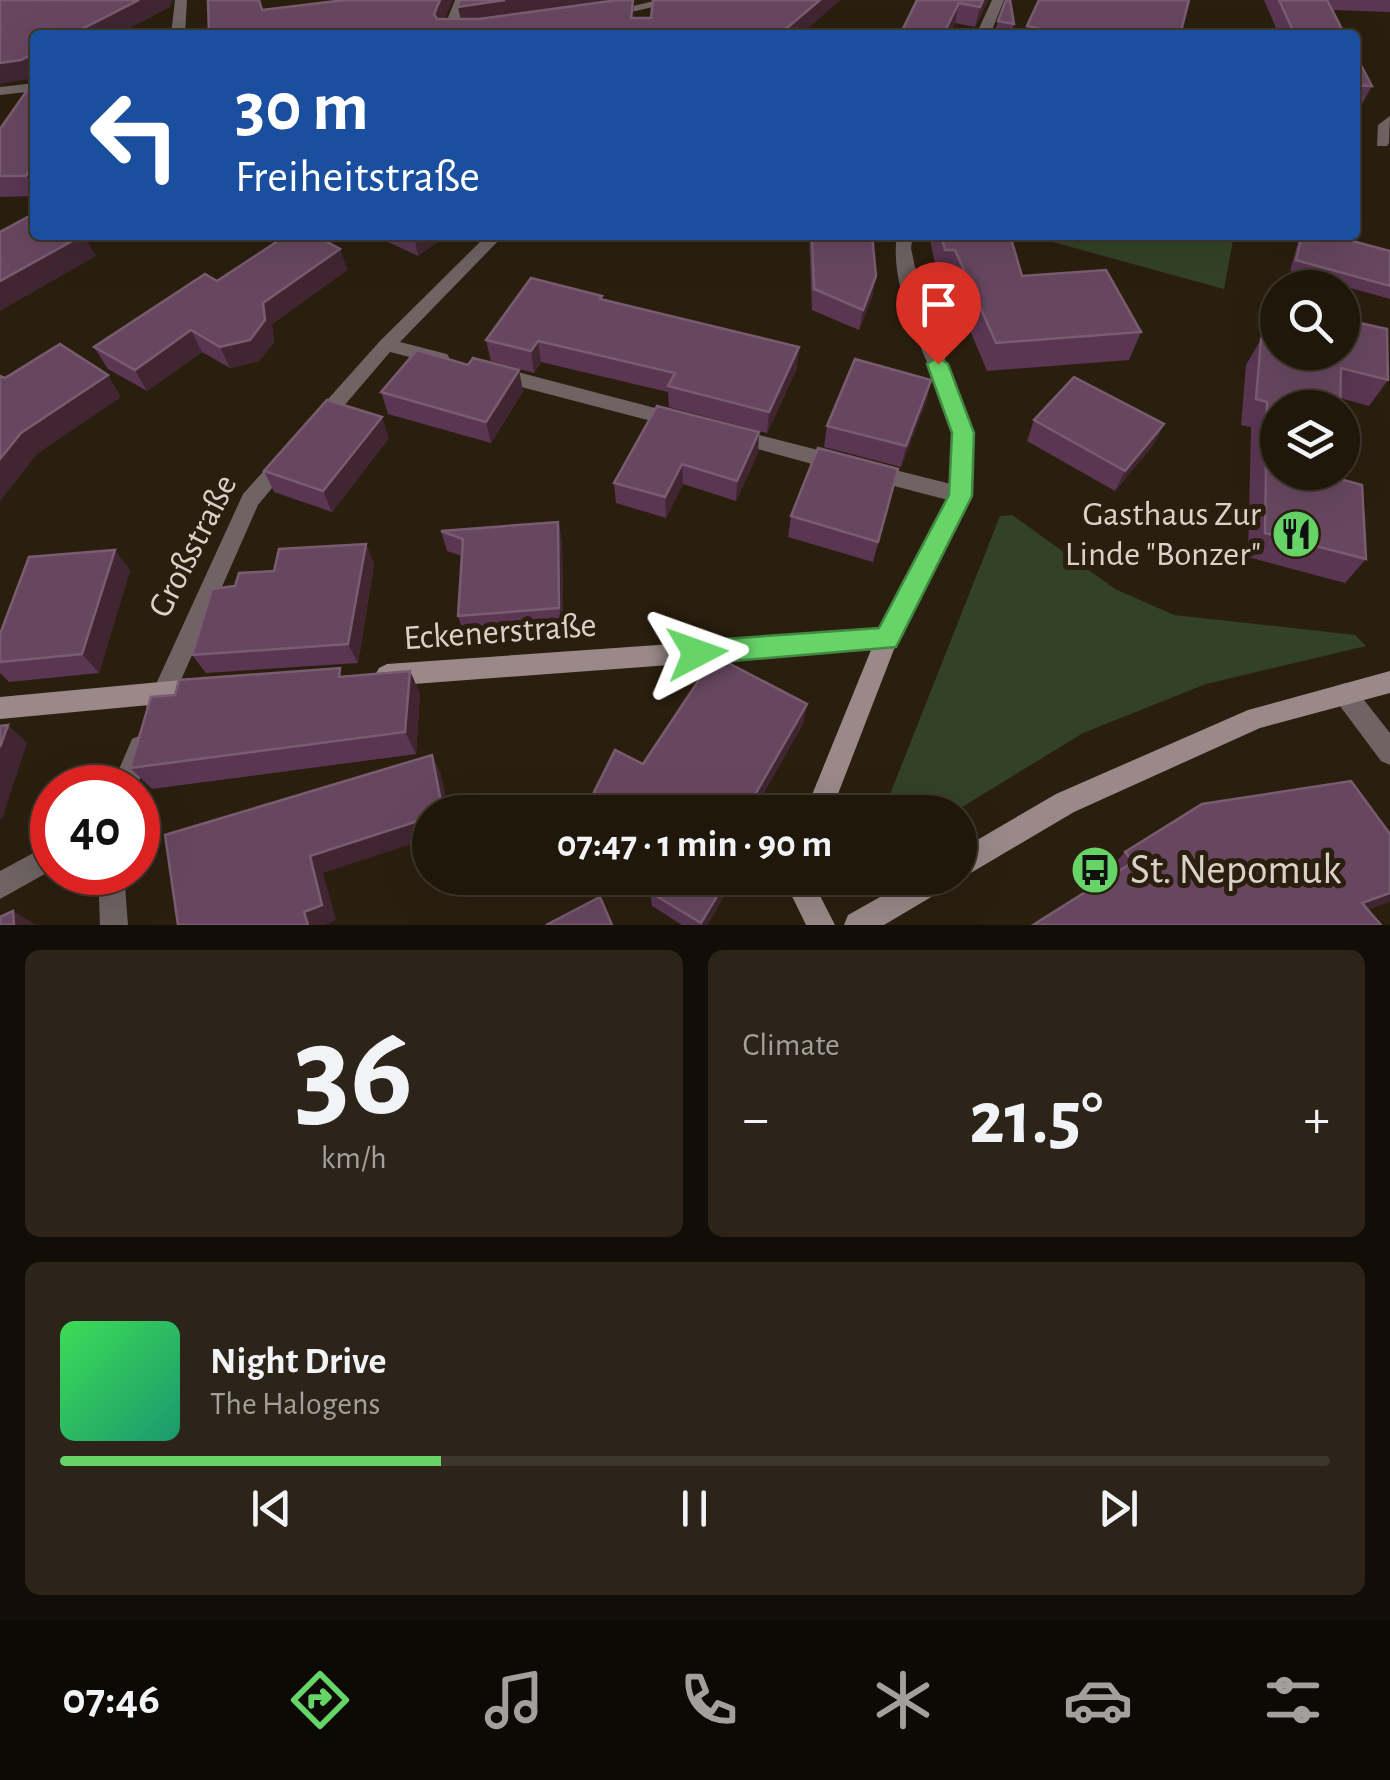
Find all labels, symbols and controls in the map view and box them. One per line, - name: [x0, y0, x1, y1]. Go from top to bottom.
- icon: left: [70, 70, 200, 200]
- text: 30 m: [235, 73, 369, 143]
- text: Freiheitstraße: [235, 155, 480, 200]
- pin: [896, 262, 981, 365]
- map controls: [1260, 270, 1360, 490]
- button: search: [1260, 270, 1360, 370]
- icon: arrive: [911, 277, 966, 332]
- button: layers: [1260, 390, 1360, 490]
- street label: Großstraße: [142, 469, 244, 623]
- place label: Gasthaus Zur Linde "Bonzer": [1065, 497, 1262, 572]
- restaurant icon: Gasthaus Zur Linde "Bonzer": [1270, 508, 1322, 560]
- position arrow: [645, 601, 749, 705]
- street label: Eckenerstraße: [402, 608, 598, 656]
- speed limit sign: 40: [30, 765, 160, 895]
- text: 07:47 · 1 min · 90 m: [557, 826, 832, 864]
- bus stop icon: St. Nepomuk: [1069, 844, 1121, 896]
- place label: St. Nepomuk: [1130, 849, 1341, 891]
- text: 36: [294, 1009, 413, 1139]
- text: Climate: [743, 1029, 840, 1061]
- text: 21.5°: [969, 1082, 1103, 1157]
- text: −: [743, 1092, 769, 1147]
- text: +: [1304, 1092, 1330, 1147]
- text: km/h: [321, 1142, 387, 1174]
- text: Night Drive: [210, 1343, 386, 1381]
- text: The Halogens: [210, 1388, 380, 1420]
- icon: previous: [244, 1481, 299, 1536]
- icon: pause: [667, 1481, 722, 1536]
- icon: next: [1091, 1481, 1146, 1536]
- icon: directions: [285, 1665, 355, 1735]
- icon: music: [479, 1665, 549, 1735]
- icon: phone: [674, 1665, 744, 1735]
- icon: climate: [868, 1665, 938, 1735]
- icon: car: [1063, 1665, 1133, 1735]
- icon: filters: [1258, 1665, 1328, 1735]
- text: 07:46: [62, 1677, 160, 1722]

